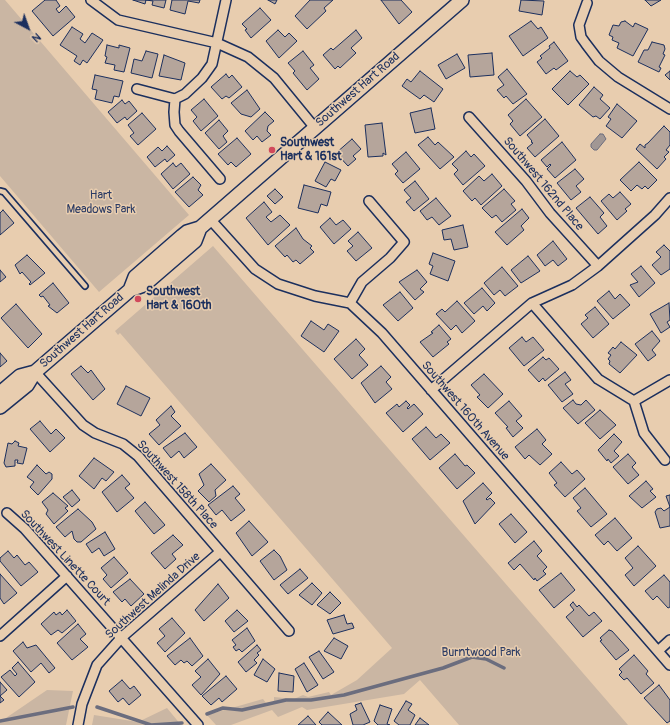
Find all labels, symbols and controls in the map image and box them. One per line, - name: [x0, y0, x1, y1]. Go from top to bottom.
- north arrow: [8, 8, 48, 48]
- text: N: [29, 30, 43, 45]
- street label: Southwest Hart Road: [313, 50, 403, 130]
- street label: Southwest 162nd Place: [500, 134, 586, 234]
- place label: Southwest Hart & 161st: [280, 136, 342, 164]
- marker: Southwest Hart & 161st: [267, 145, 277, 155]
- park label: Hart Meadows Park: [66, 189, 136, 217]
- place label: Southwest Hart & 160th: [146, 285, 211, 313]
- street label: Southwest Hart Road: [37, 291, 127, 371]
- marker: Southwest Hart & 160th: [133, 294, 143, 304]
- street label: Southwest 160th Avenue: [418, 359, 512, 463]
- street label: Southwest 158th Place: [133, 438, 221, 532]
- street label: Southwest Linette Court: [17, 507, 113, 609]
- street label: Southwest Melinda Drive: [103, 550, 203, 642]
- park label: Burntwood Park: [441, 646, 521, 660]

